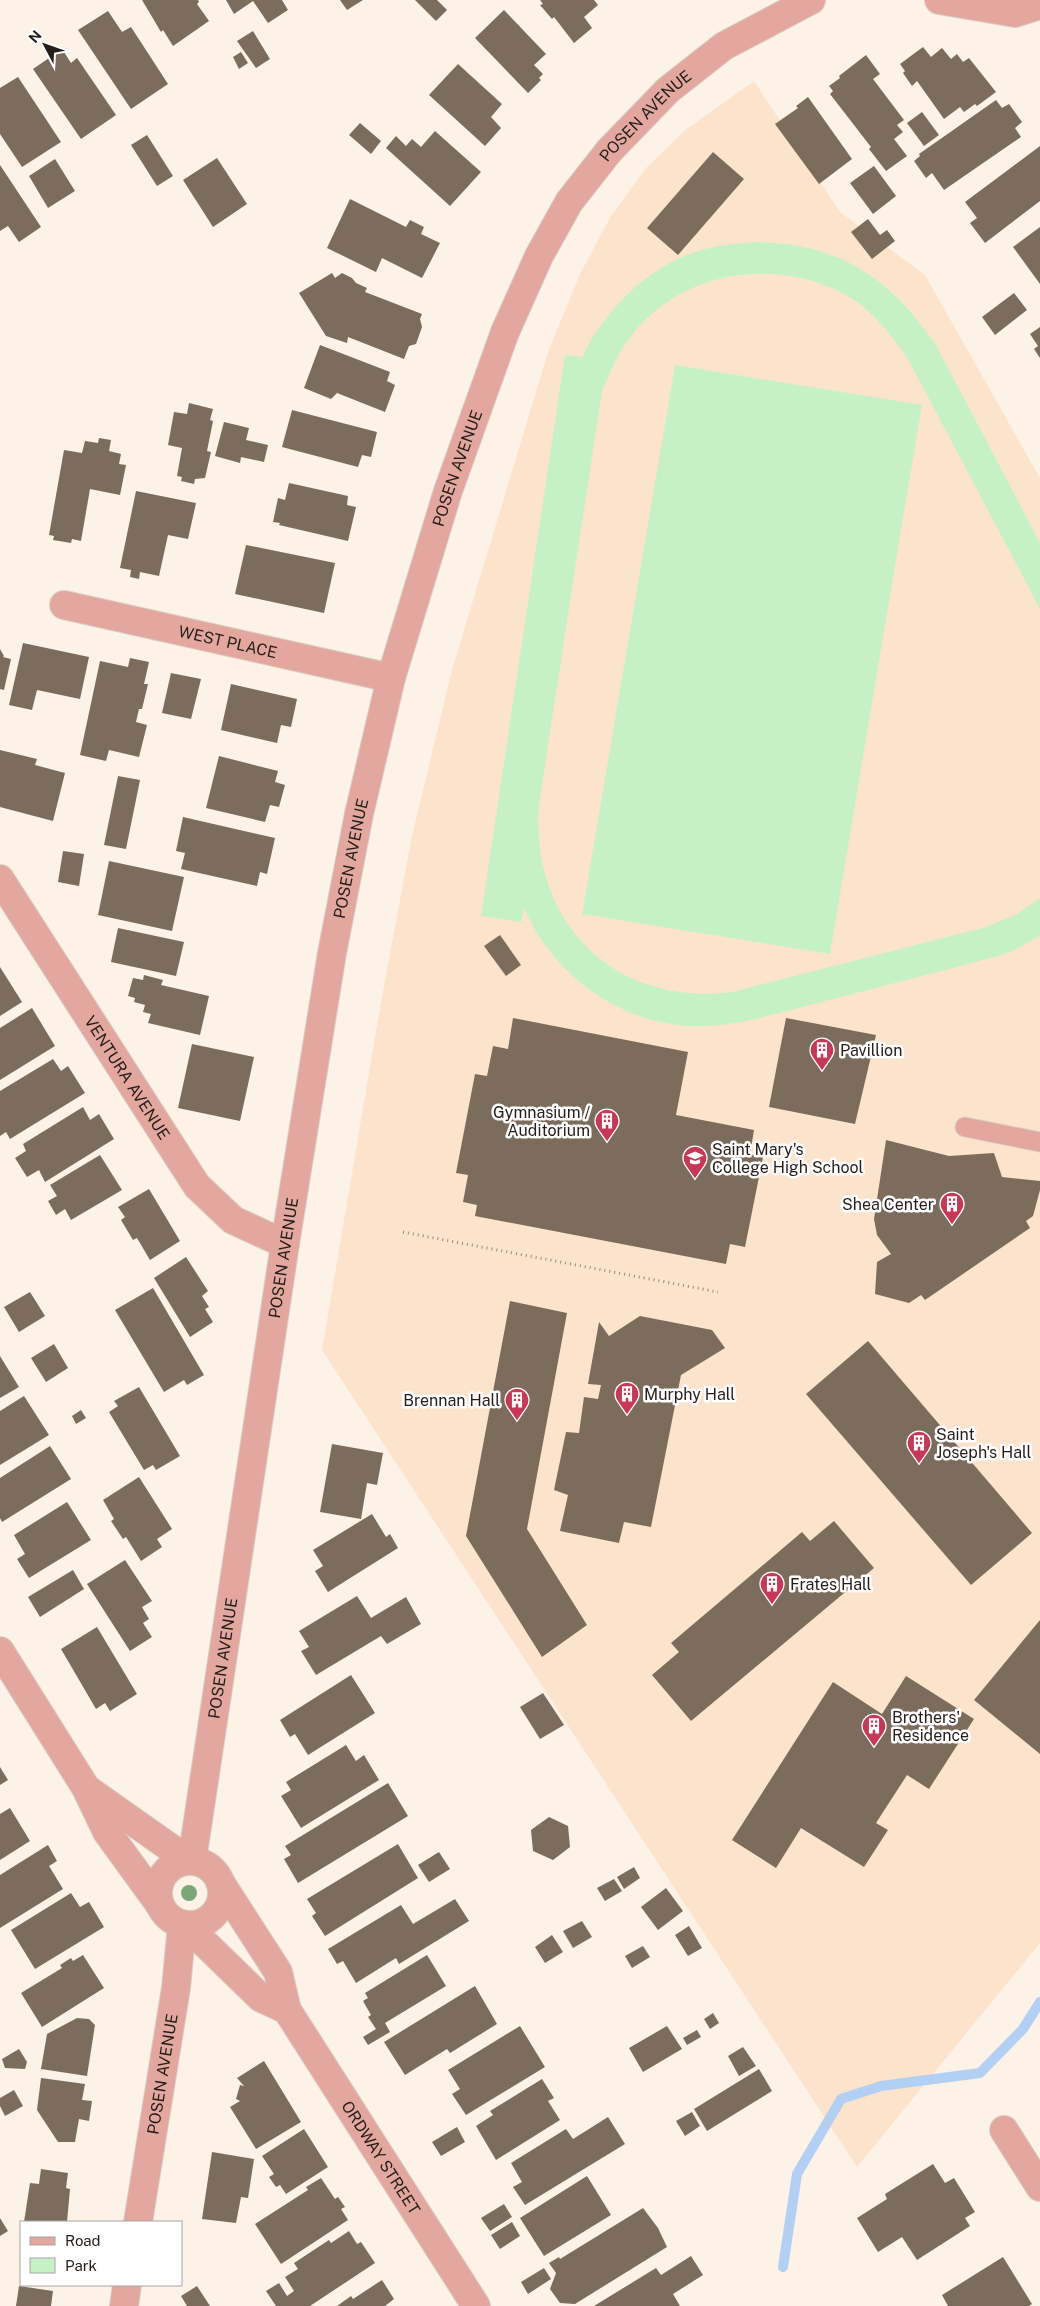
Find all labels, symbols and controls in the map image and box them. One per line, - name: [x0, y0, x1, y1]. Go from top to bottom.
- north arrow: [20, 20, 70, 70]
- text: N: [26, 27, 45, 46]
- street label: POSEN AVENUE: [596, 66, 695, 165]
- street label: POSEN AVENUE: [429, 407, 486, 529]
- street label: WEST PLACE: [177, 622, 279, 662]
- street label: POSEN AVENUE: [330, 797, 372, 920]
- street label: VENTURA AVENUE: [80, 1012, 174, 1143]
- building icon: Pavillion: [809, 1037, 835, 1071]
- place label: Pavillion: [840, 1041, 902, 1060]
- place label: Gymnasium / Auditorium: [493, 1103, 590, 1140]
- building icon: Gymnasium / Auditorium: [594, 1108, 620, 1142]
- place label: Saint Mary's College High School: [712, 1140, 864, 1177]
- school or university icon: Saint Mary's College High School: [682, 1145, 708, 1179]
- building icon: Shea Center: [939, 1191, 965, 1225]
- place label: Shea Center: [842, 1195, 934, 1214]
- street label: POSEN AVENUE: [265, 1196, 302, 1320]
- building icon: Murphy Hall: [614, 1381, 640, 1415]
- place label: Murphy Hall: [644, 1385, 735, 1404]
- building icon: Brennan Hall: [504, 1387, 530, 1421]
- place label: Brennan Hall: [403, 1391, 500, 1410]
- place label: Saint Joseph's Hall: [936, 1425, 1032, 1462]
- building icon: Saint Joseph's Hall: [906, 1430, 932, 1464]
- building icon: Frates Hall: [759, 1571, 785, 1605]
- place label: Frates Hall: [790, 1575, 872, 1594]
- street label: POSEN AVENUE: [204, 1597, 241, 1720]
- place label: Brothers' Residence: [892, 1708, 969, 1745]
- building icon: Brothers' Residence: [861, 1713, 887, 1747]
- street label: POSEN AVENUE: [143, 2012, 182, 2136]
- street label: ORDWAY STREET: [337, 2097, 424, 2218]
- legend: [20, 2221, 182, 2286]
- text: Road: [65, 2232, 101, 2249]
- text: Park: [65, 2257, 97, 2274]

